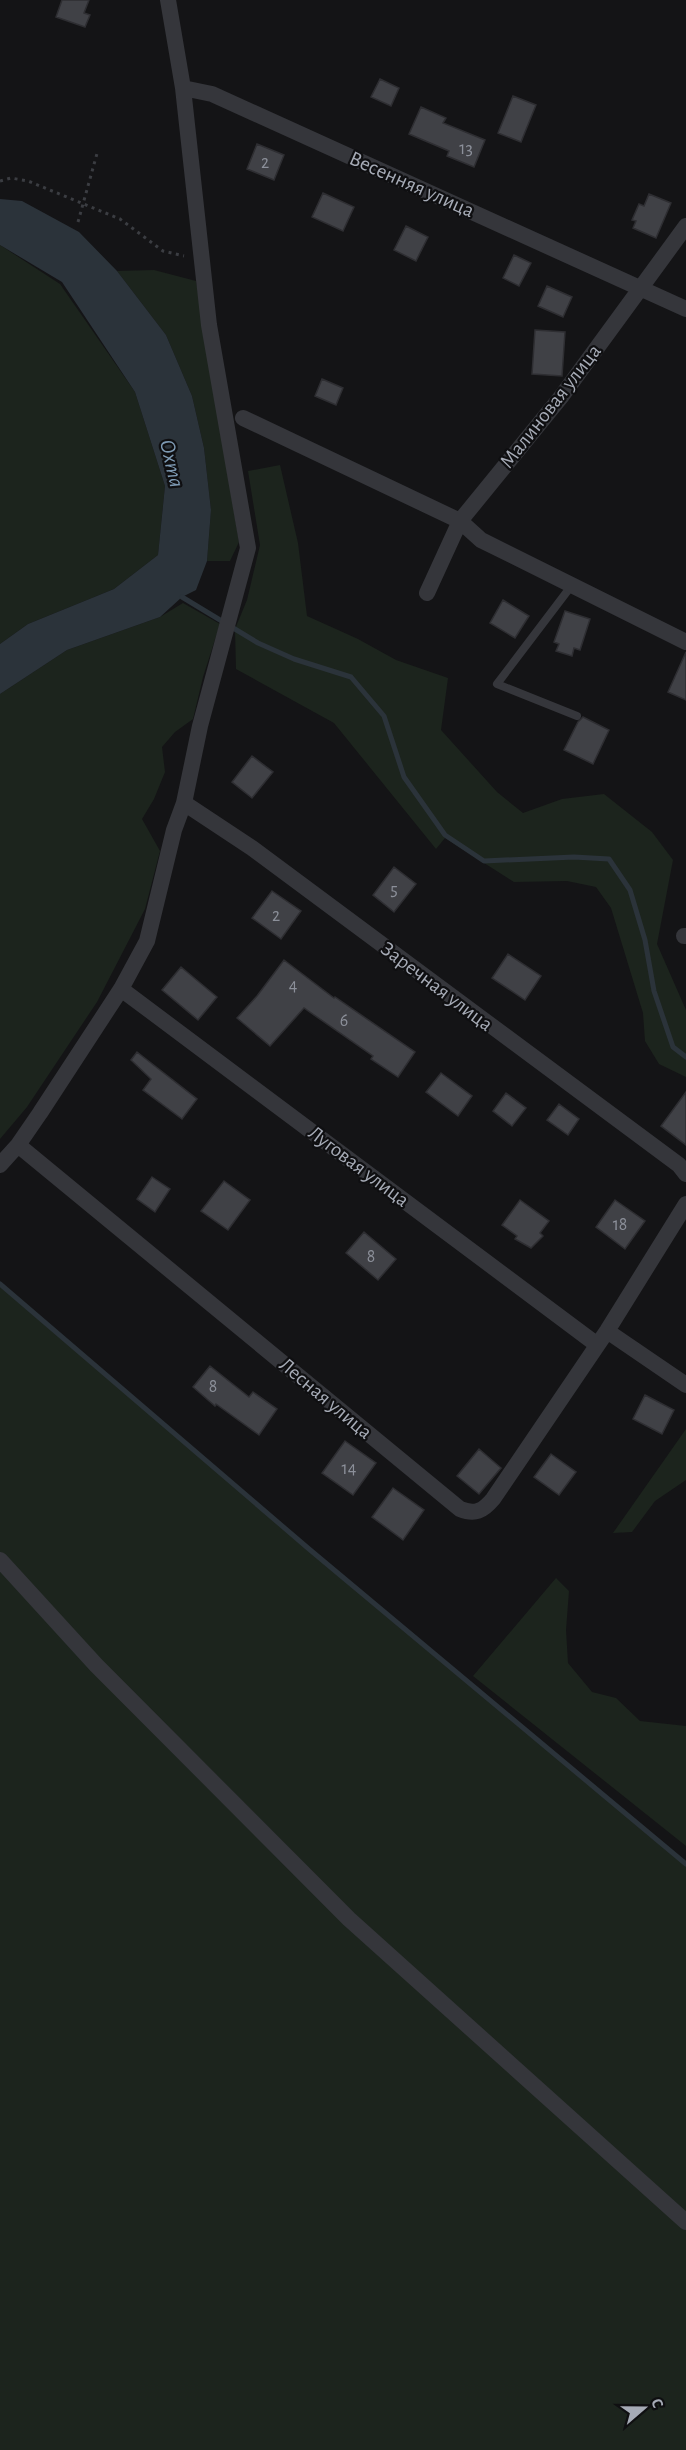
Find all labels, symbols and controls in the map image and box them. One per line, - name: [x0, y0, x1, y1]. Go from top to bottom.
- house number: 13: [459, 140, 473, 158]
- street label: Весенняя улица: [346, 148, 478, 222]
- house number: 2: [261, 154, 269, 172]
- street label: Малиновая улица: [496, 340, 605, 472]
- water label: Охта: [156, 437, 188, 489]
- house number: 5: [390, 881, 398, 899]
- house number: 2: [272, 907, 280, 925]
- street label: Заречная улица: [377, 938, 497, 1035]
- house number: 4: [289, 977, 298, 995]
- house number: 6: [340, 1012, 348, 1030]
- street label: Луговая улица: [304, 1122, 413, 1211]
- house number: 18: [613, 1216, 627, 1234]
- house number: 8: [367, 1248, 375, 1266]
- street label: Лесная улица: [275, 1354, 376, 1443]
- house number: 8: [209, 1378, 217, 1396]
- house number: 14: [342, 1460, 357, 1478]
- north arrow: [614, 2378, 674, 2438]
- text: С: [648, 2396, 666, 2410]

